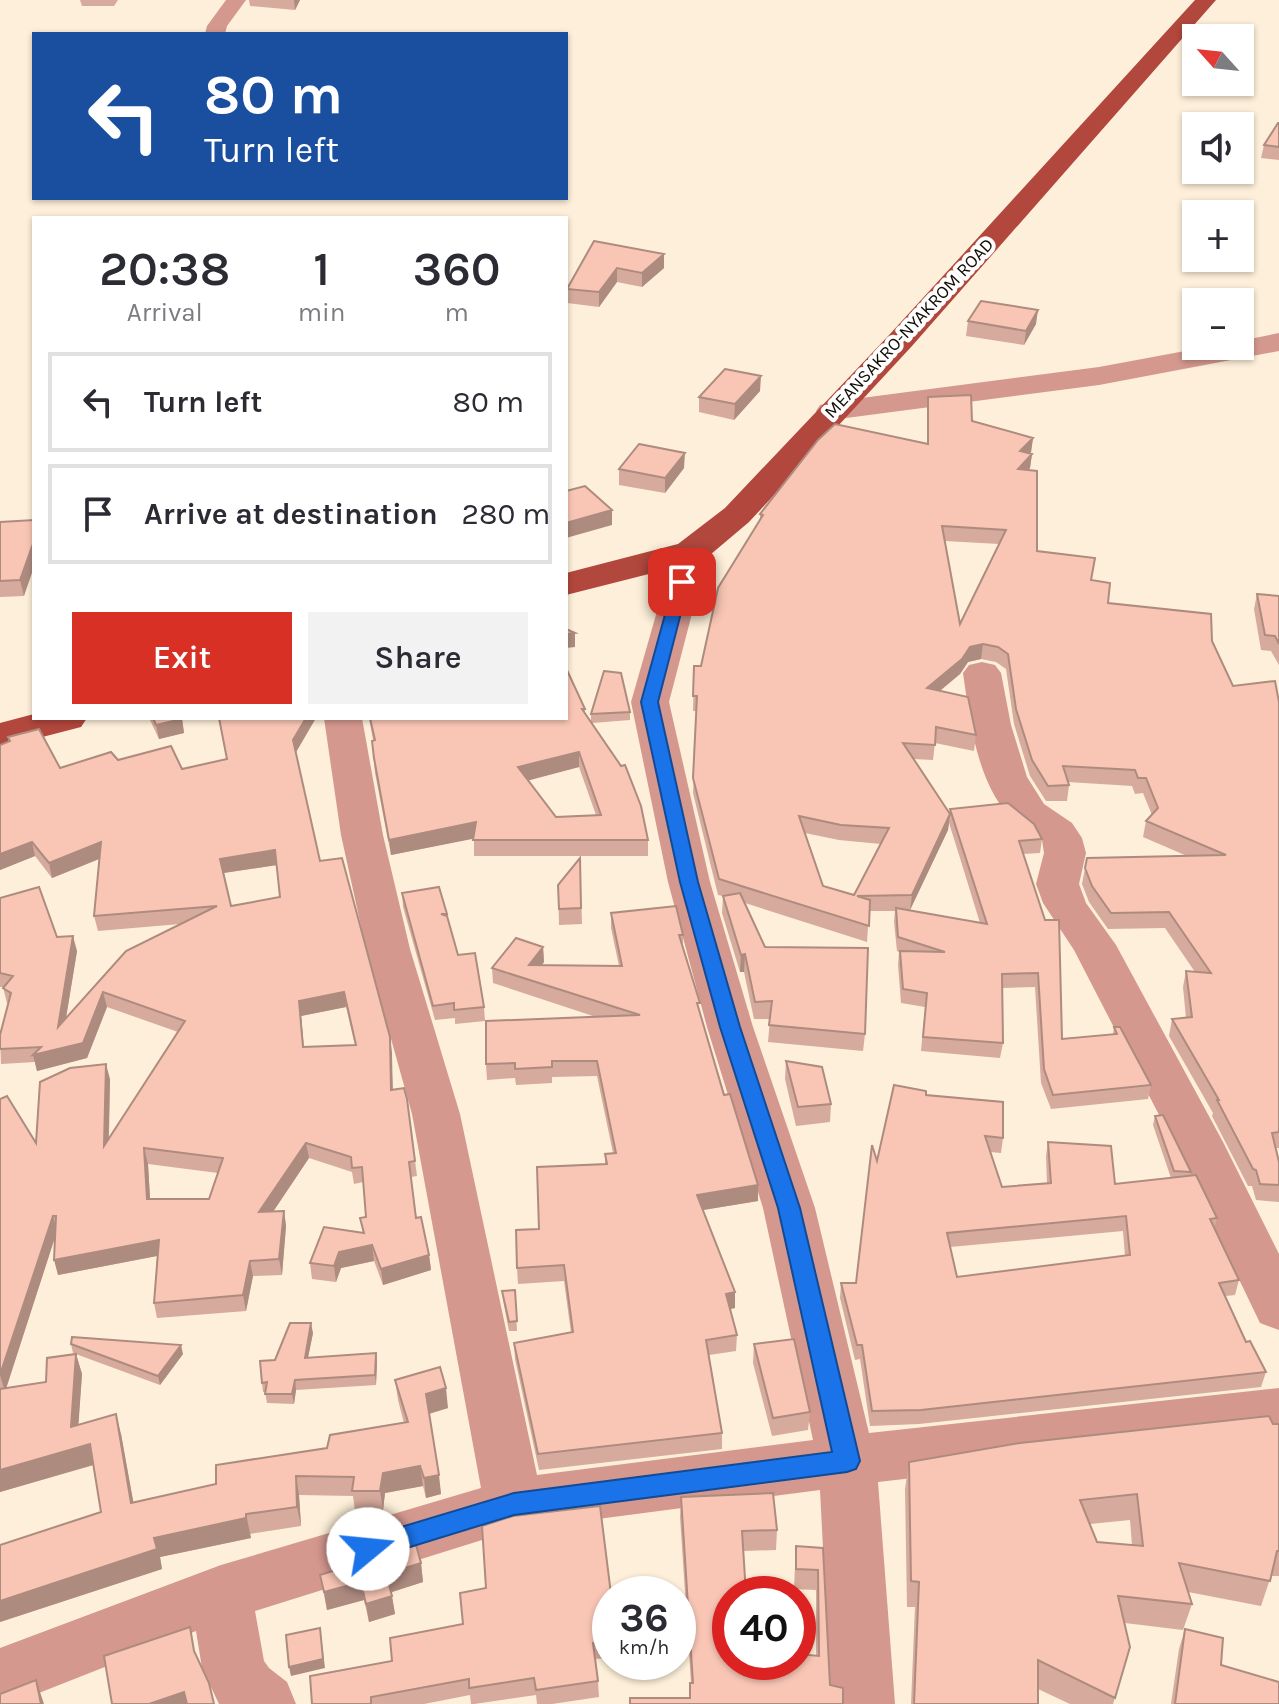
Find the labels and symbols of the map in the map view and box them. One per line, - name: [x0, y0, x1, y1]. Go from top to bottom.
- north arrow: [1182, 24, 1254, 96]
- street label: MEANSAKRO-NYAKROM ROAD: [820, 233, 998, 423]
- pin: [648, 548, 716, 616]
- position arrow: [326, 1507, 410, 1591]
- speed limit sign: 40: [712, 1576, 816, 1680]

